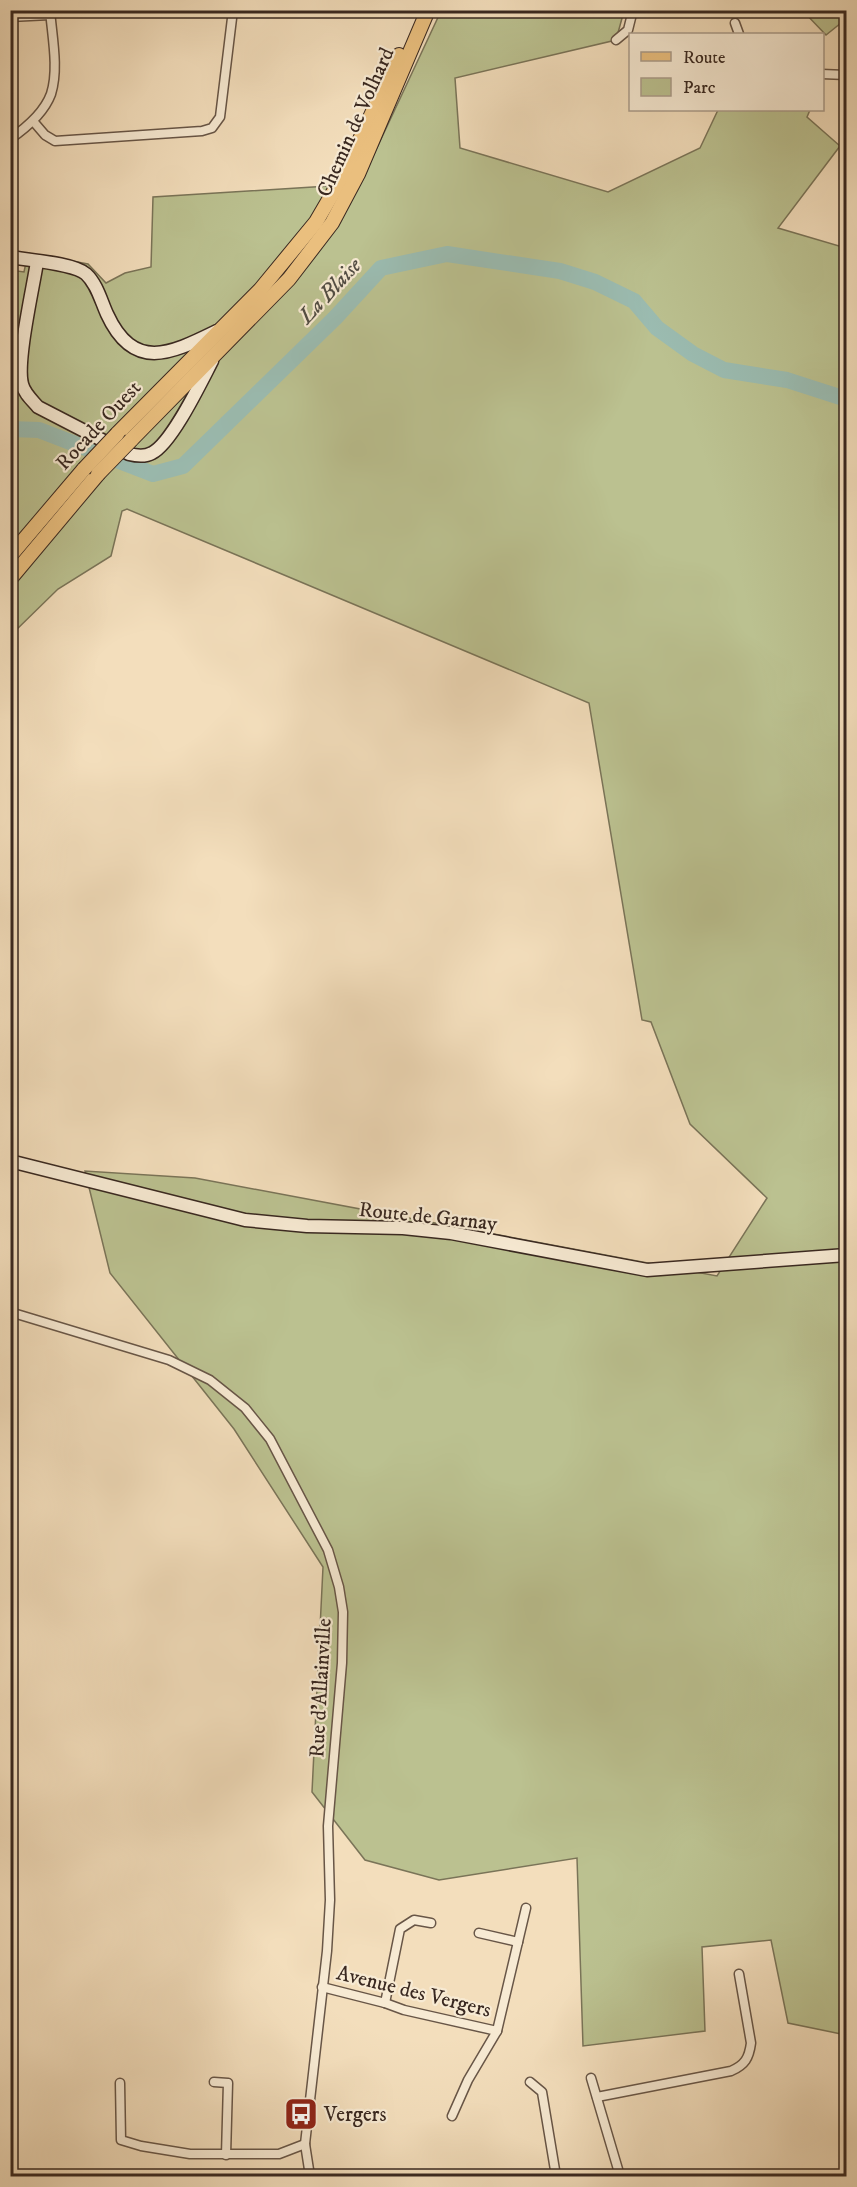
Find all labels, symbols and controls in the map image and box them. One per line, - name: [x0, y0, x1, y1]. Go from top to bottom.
- legend: [629, 33, 824, 111]
- street label: Chemin de Volhard: [311, 43, 401, 201]
- text: Route: [683, 47, 726, 69]
- text: Parc: [683, 77, 716, 99]
- water label: La Blaise: [292, 252, 368, 331]
- street label: Rocade Ouest: [51, 375, 147, 476]
- street label: Route de Garnay: [357, 1197, 499, 1237]
- street label: Rue d'Allainville: [304, 1617, 338, 1758]
- street label: Avenue des Vergers: [334, 1960, 494, 2024]
- bus stop icon: Vergers: [283, 2096, 319, 2132]
- place label: Vergers: [323, 2102, 386, 2128]

